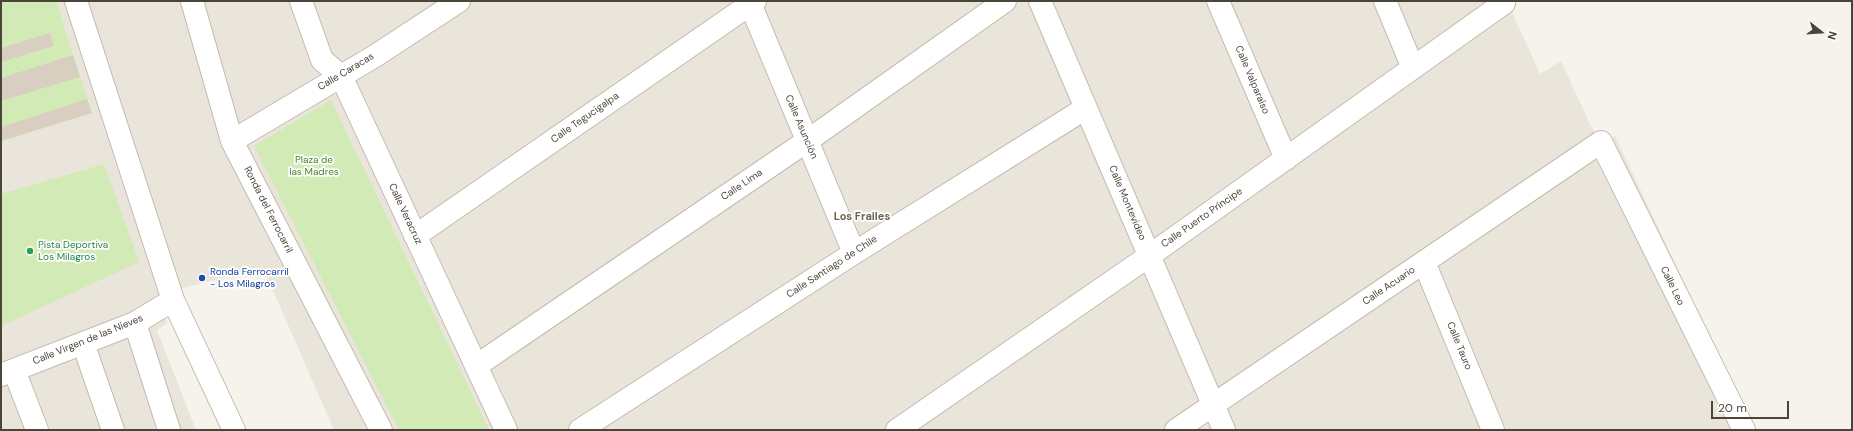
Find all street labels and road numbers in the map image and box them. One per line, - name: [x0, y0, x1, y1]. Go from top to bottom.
- street label: Calle Valparaíso: [1232, 44, 1272, 116]
- street label: Calle Caracas: [316, 51, 376, 93]
- street label: Calle Tegucigalpa: [549, 90, 621, 146]
- street label: Calle Asunción: [782, 93, 820, 161]
- street label: Calle Montevideo: [1106, 164, 1148, 242]
- street label: Ronda del Ferrocarril: [241, 165, 295, 255]
- street label: Calle Lima: [719, 167, 765, 203]
- street label: Calle Veracruz: [386, 182, 424, 246]
- street label: Calle Puerto Príncipe: [1159, 185, 1245, 251]
- street label: Calle Santiago de Chile: [784, 233, 880, 301]
- street label: Calle Acuario: [1360, 264, 1418, 308]
- street label: Calle Leo: [1657, 264, 1687, 308]
- street label: Calle Virgen de las Nieves: [31, 312, 145, 368]
- street label: Calle Tauro: [1444, 320, 1474, 372]

